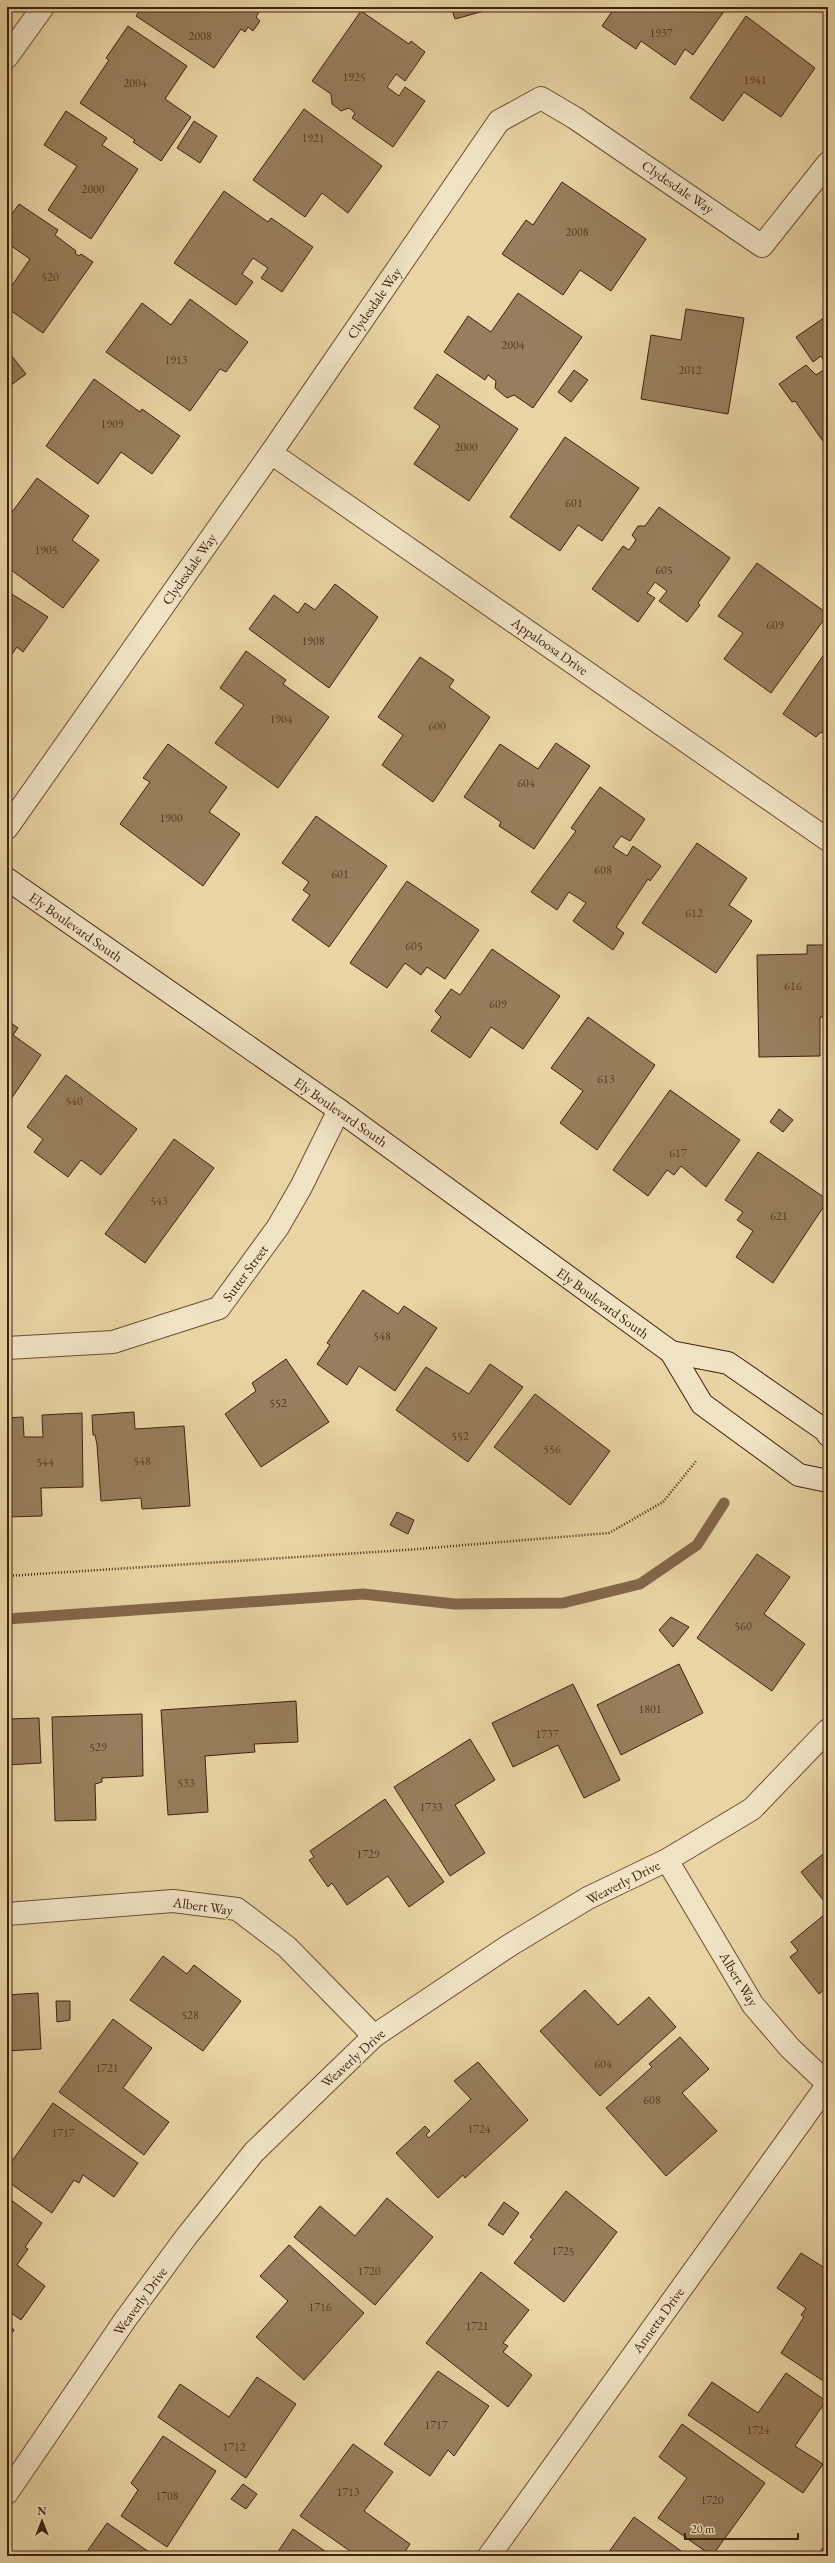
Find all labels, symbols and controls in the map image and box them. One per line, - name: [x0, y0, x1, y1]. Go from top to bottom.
- house number: 1937: [649, 25, 673, 41]
- house number: 2008: [188, 28, 212, 44]
- house number: 1925: [342, 69, 366, 85]
- house number: 1941: [743, 72, 767, 88]
- house number: 2004: [123, 75, 147, 91]
- house number: 1921: [301, 130, 325, 146]
- street label: Clydesdale Way: [638, 156, 718, 218]
- house number: 2000: [81, 181, 105, 197]
- house number: 2008: [565, 224, 589, 240]
- street label: Clydesdale Way: [343, 263, 406, 342]
- house number: 520: [41, 269, 59, 285]
- house number: 2004: [501, 337, 525, 353]
- house number: 1913: [164, 352, 188, 368]
- house number: 2012: [678, 362, 702, 378]
- house number: 1909: [100, 416, 124, 432]
- house number: 2000: [454, 439, 478, 455]
- house number: 601: [565, 495, 583, 511]
- street label: Clydesdale Way: [158, 529, 221, 608]
- house number: 1905: [34, 542, 58, 558]
- house number: 605: [655, 562, 673, 578]
- street label: Appaloosa Drive: [507, 612, 592, 679]
- house number: 609: [766, 617, 784, 633]
- house number: 1908: [301, 633, 325, 649]
- house number: 1904: [269, 711, 293, 727]
- house number: 600: [428, 718, 446, 734]
- house number: 604: [517, 775, 535, 791]
- house number: 1900: [159, 810, 183, 826]
- house number: 608: [594, 862, 612, 878]
- house number: 601: [331, 866, 349, 882]
- street label: Ely Boulevard South: [26, 888, 126, 966]
- house number: 612: [685, 905, 703, 921]
- house number: 605: [405, 938, 423, 954]
- house number: 616: [784, 978, 802, 994]
- house number: 609: [489, 996, 507, 1012]
- house number: 613: [597, 1071, 615, 1087]
- street label: Ely Boulevard South: [291, 1073, 391, 1151]
- house number: 540: [65, 1093, 83, 1109]
- house number: 617: [669, 1145, 687, 1161]
- house number: 543: [150, 1193, 168, 1209]
- house number: 621: [770, 1208, 788, 1224]
- street label: Sutter Street: [218, 1240, 272, 1305]
- street label: Ely Boulevard South: [553, 1263, 653, 1343]
- house number: 548: [373, 1328, 391, 1344]
- house number: 552: [269, 1395, 287, 1411]
- house number: 552: [451, 1428, 469, 1444]
- house number: 556: [543, 1441, 561, 1457]
- house number: 548: [133, 1453, 151, 1469]
- house number: 544: [36, 1454, 54, 1470]
- house number: 560: [734, 1618, 752, 1634]
- house number: 1801: [638, 1701, 662, 1717]
- house number: 1737: [535, 1726, 559, 1742]
- house number: 529: [89, 1739, 107, 1755]
- house number: 533: [177, 1775, 195, 1791]
- house number: 1733: [419, 1799, 443, 1815]
- house number: 1729: [356, 1846, 380, 1862]
- street label: Weaverly Drive: [583, 1856, 663, 1908]
- street label: Albert Way: [171, 1893, 235, 1919]
- street label: Albert Way: [715, 1948, 763, 2010]
- house number: 528: [181, 2007, 199, 2023]
- street label: Weaverly Drive: [317, 2024, 389, 2092]
- house number: 604: [594, 2056, 612, 2072]
- house number: 1721: [95, 2060, 119, 2076]
- house number: 608: [643, 2092, 661, 2108]
- house number: 1724: [467, 2121, 491, 2137]
- house number: 1717: [51, 2125, 75, 2141]
- house number: 1725: [551, 2243, 575, 2259]
- street label: Weaverly Drive: [109, 2263, 171, 2339]
- house number: 1720: [357, 2263, 381, 2279]
- street label: Annetta Drive: [627, 2283, 688, 2357]
- house number: 1716: [308, 2299, 332, 2315]
- house number: 1721: [465, 2318, 489, 2334]
- house number: 1717: [424, 2417, 448, 2433]
- house number: 1724: [746, 2422, 770, 2438]
- house number: 1712: [222, 2439, 246, 2455]
- house number: 1713: [336, 2484, 360, 2500]
- house number: 1708: [155, 2488, 179, 2504]
- house number: 1720: [700, 2492, 724, 2508]
- north arrow: [22, 2501, 62, 2541]
- text: N: [38, 2504, 47, 2518]
- scale bar: [685, 2515, 798, 2541]
- text: 20 m: [691, 2521, 715, 2537]

